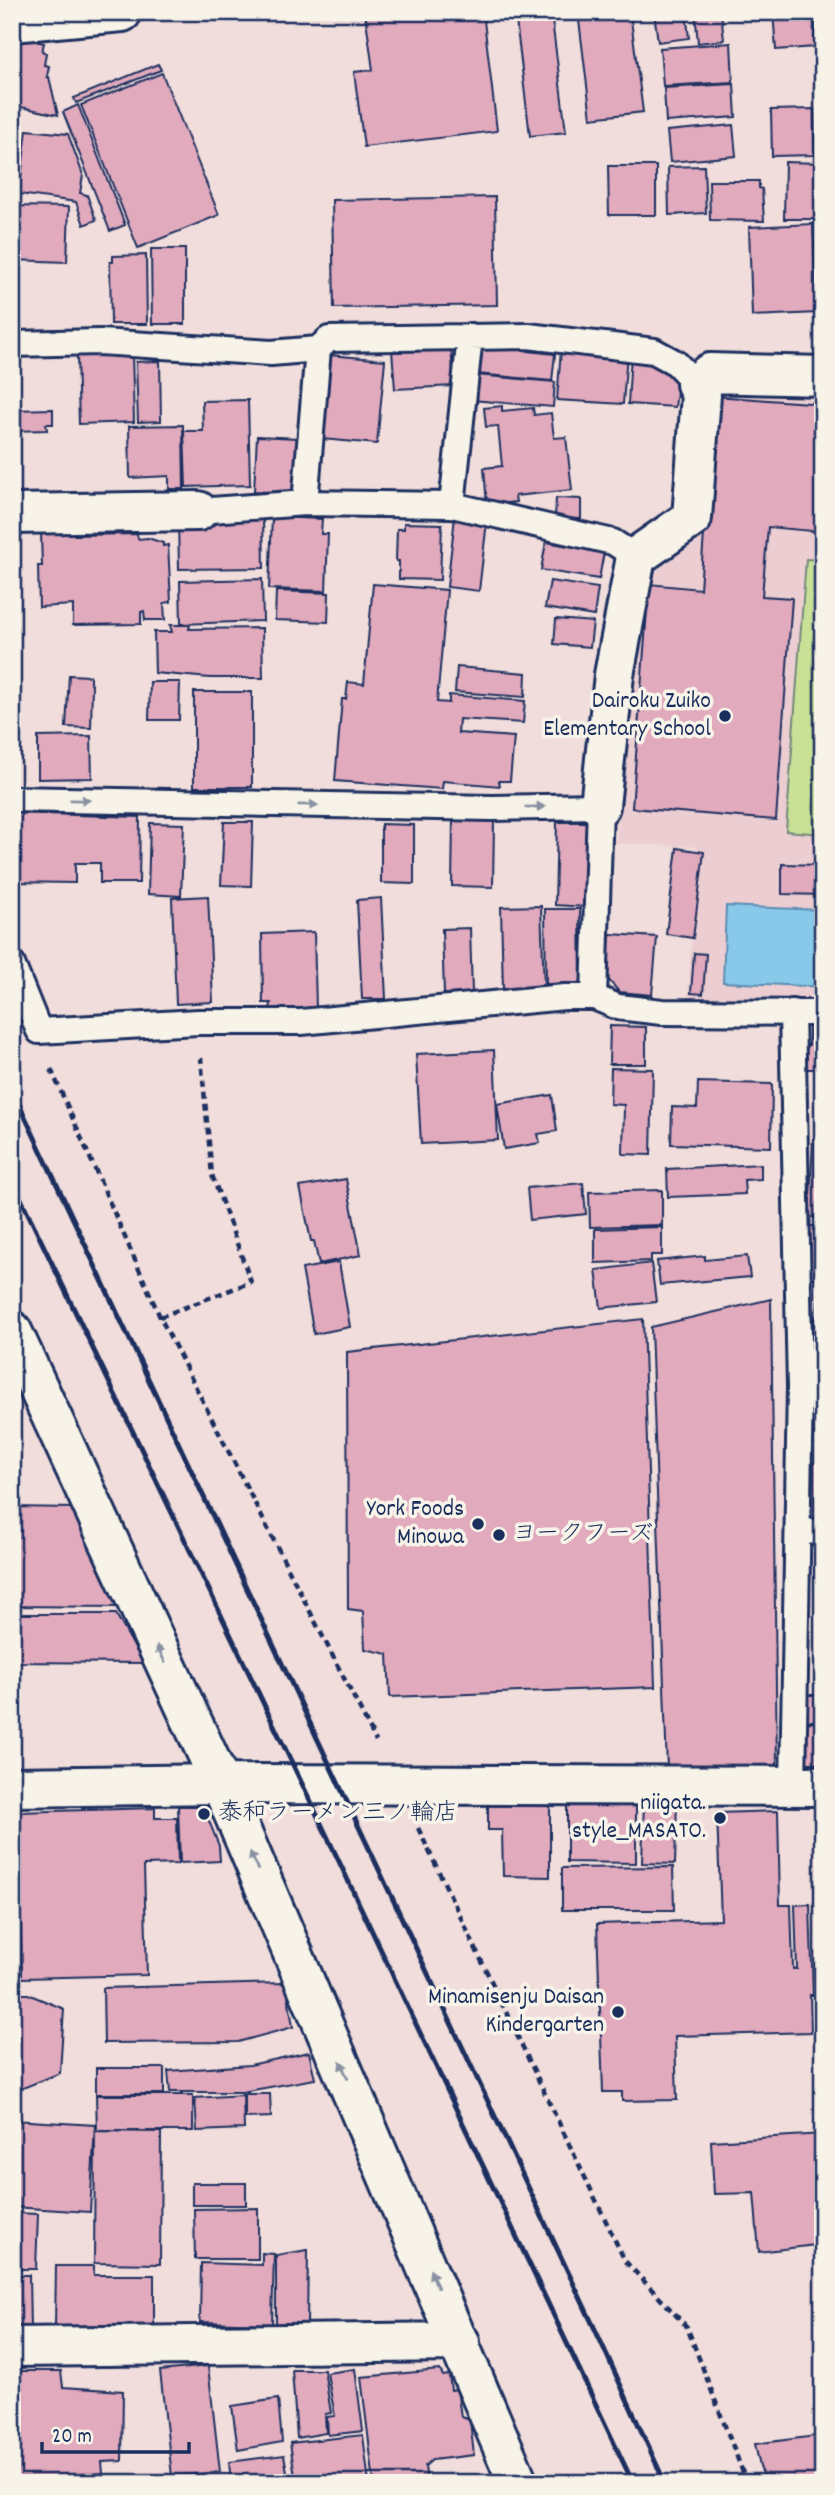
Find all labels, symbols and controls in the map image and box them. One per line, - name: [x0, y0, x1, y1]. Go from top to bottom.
- place label: Dairoku Zuiko Elementary School: [543, 685, 711, 747]
- marker: Dairoku Zuiko Elementary School: [717, 708, 733, 724]
- one-way arrow: [70, 795, 92, 806]
- one-way arrow: [297, 799, 319, 810]
- one-way arrow: [525, 802, 547, 813]
- place label: York Foods Minowa: [367, 1493, 465, 1555]
- marker: York Foods Minowa: [470, 1516, 486, 1532]
- place label: ヨークフーズ: [513, 1518, 653, 1552]
- marker: ヨークフーズ: [491, 1527, 507, 1543]
- one-way arrow: [155, 1644, 167, 1664]
- place label: niigata. style_MASATO.: [572, 1787, 706, 1849]
- place label: 泰和ラーメン三ノ輪店: [218, 1797, 458, 1831]
- marker: 泰和ラーメン三ノ輪店: [196, 1806, 212, 1822]
- marker: niigata. style_MASATO.: [712, 1810, 728, 1826]
- one-way arrow: [248, 1851, 260, 1871]
- place label: Minamisenju Daisan Kindergarten: [428, 1981, 604, 2043]
- marker: Minamisenju Daisan Kindergarten: [610, 2004, 626, 2020]
- one-way arrow: [338, 2060, 349, 2081]
- one-way arrow: [428, 2269, 439, 2290]
- scale bar: [42, 2411, 189, 2455]
- text: 20 m: [52, 2423, 92, 2453]

